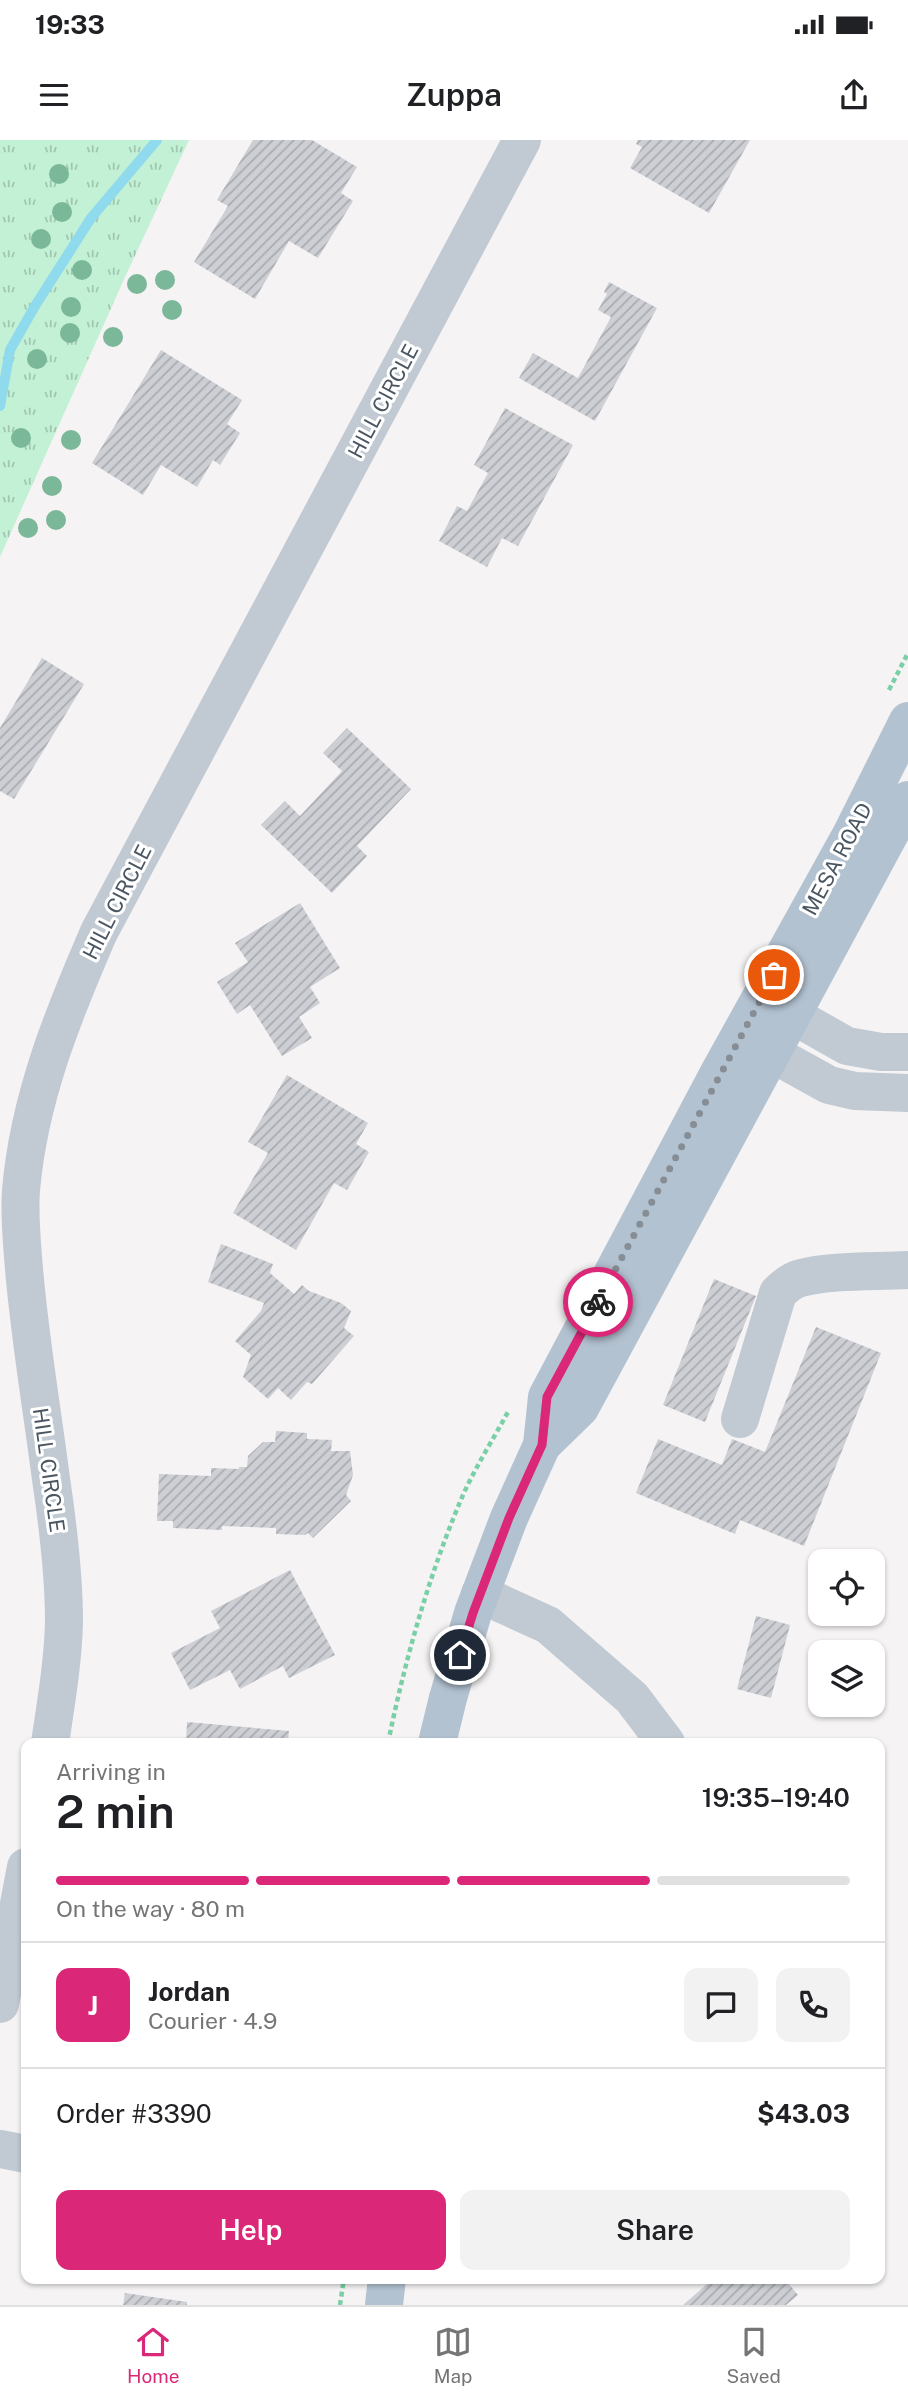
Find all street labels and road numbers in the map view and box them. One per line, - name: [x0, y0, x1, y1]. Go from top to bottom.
- street label: HILL CIRCLE: [343, 340, 423, 462]
- street label: MESA ROAD: [797, 799, 877, 919]
- street label: HILL CIRCLE: [77, 840, 157, 964]
- street label: HILL CIRCLE: [28, 1406, 70, 1534]

